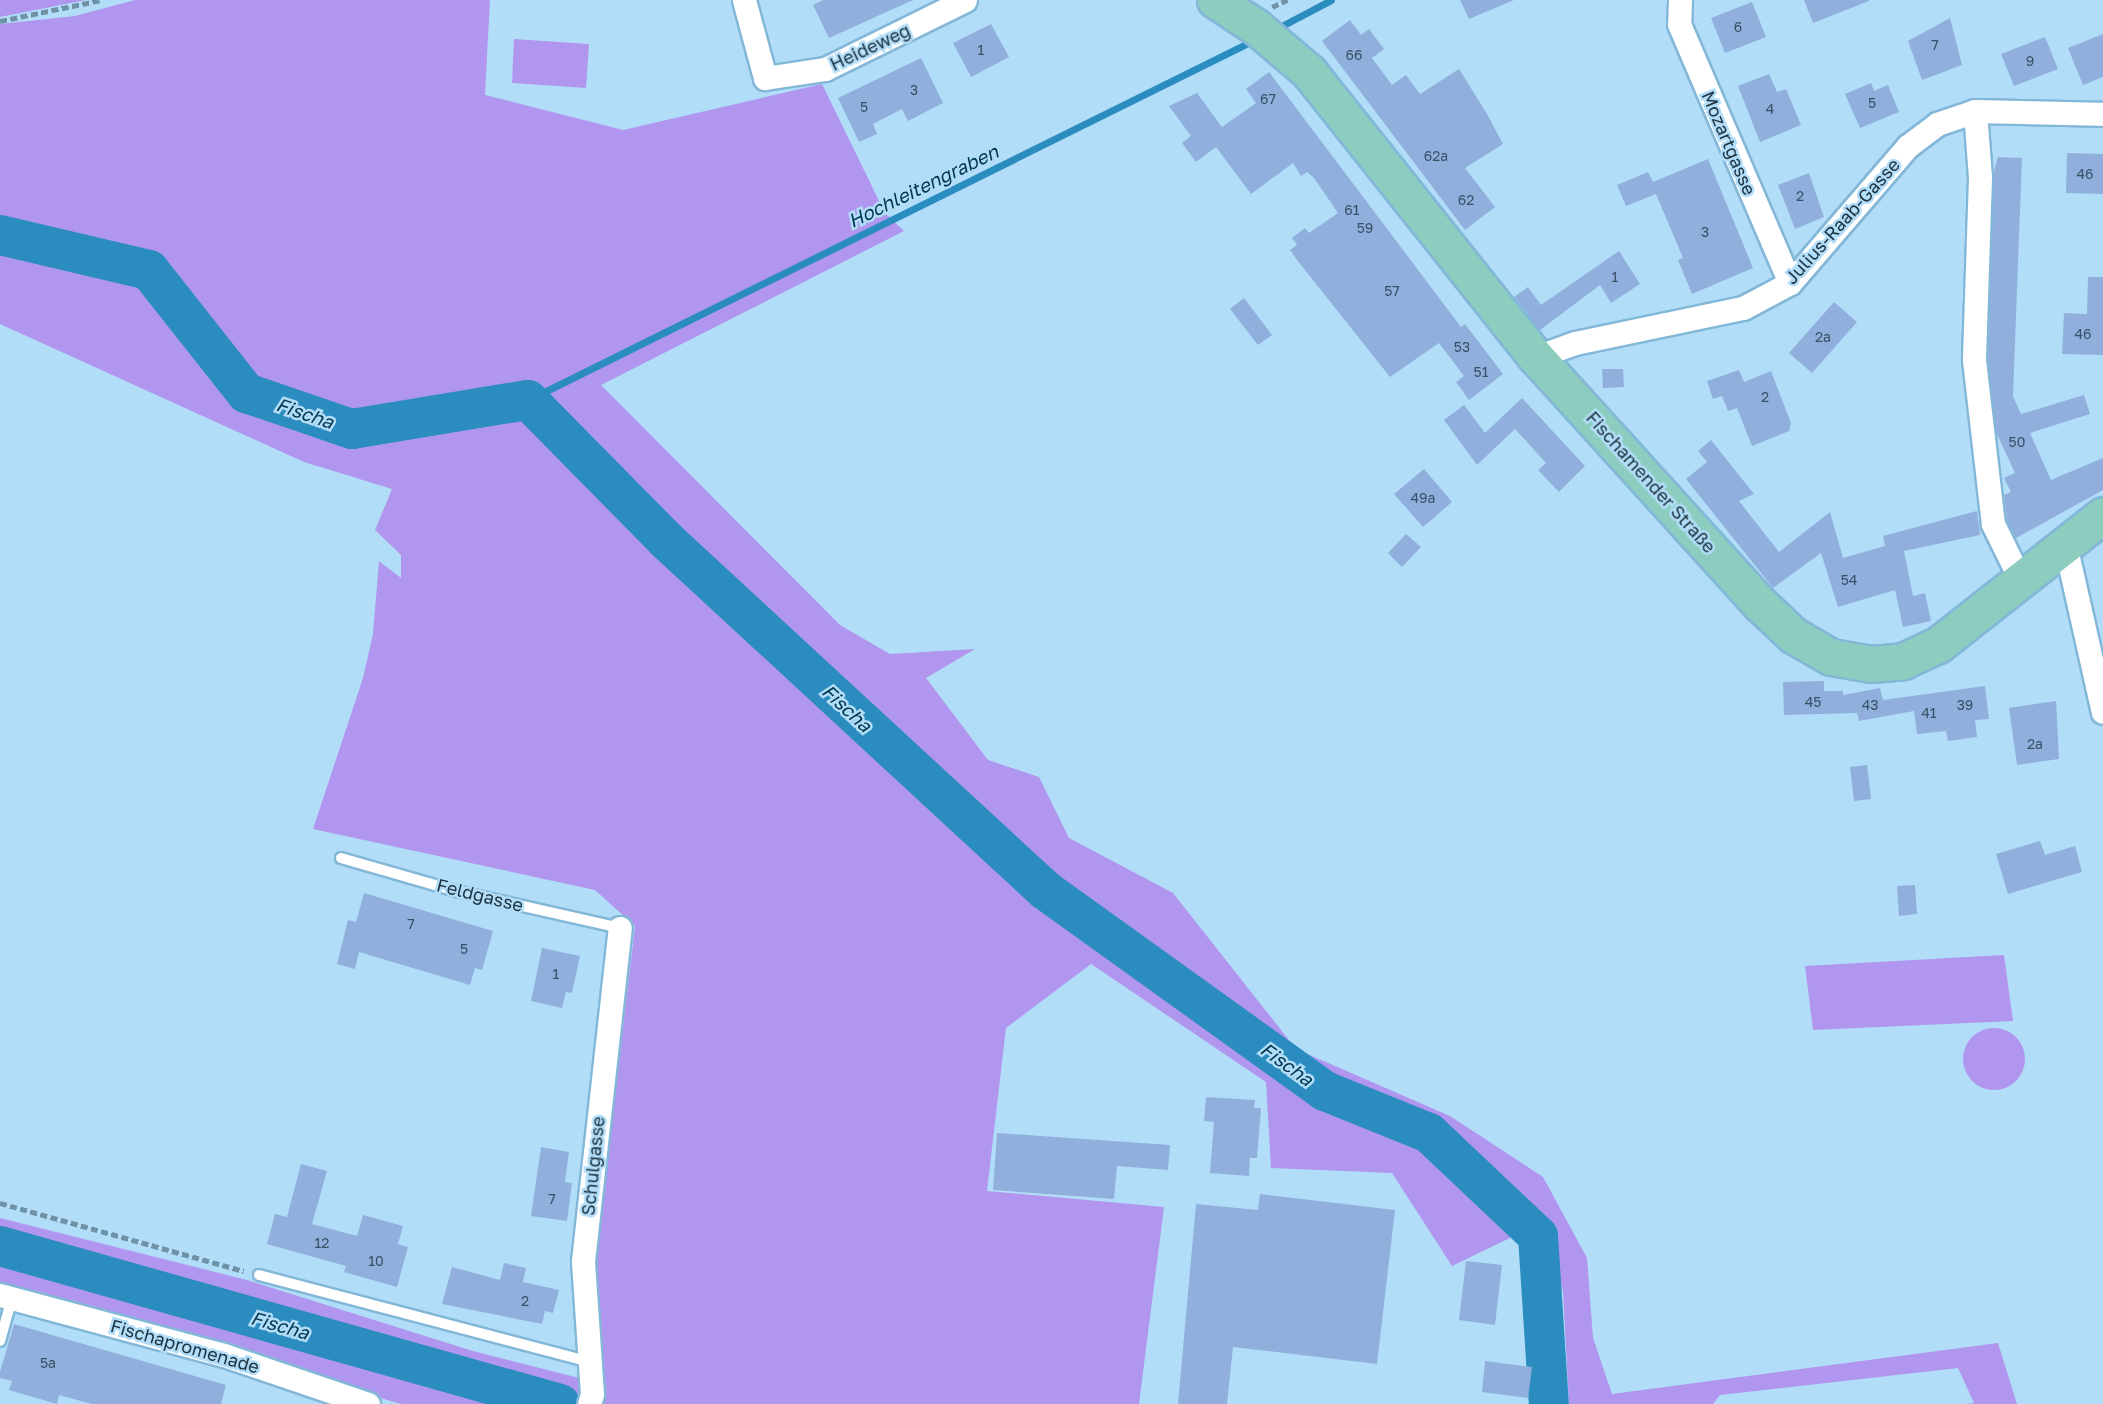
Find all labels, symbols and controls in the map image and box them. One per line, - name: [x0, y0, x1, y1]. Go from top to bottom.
- street label: Heideweg: [826, 19, 914, 75]
- house number: 6: [1734, 19, 1742, 35]
- house number: 7: [1931, 37, 1939, 53]
- house number: 1: [978, 42, 984, 58]
- house number: 66: [1346, 47, 1362, 63]
- house number: 9: [2026, 53, 2034, 69]
- house number: 3: [910, 82, 918, 98]
- street label: Mozartgasse: [1697, 88, 1761, 198]
- house number: 67: [1260, 91, 1276, 107]
- house number: 5: [1868, 95, 1876, 111]
- house number: 5: [860, 99, 868, 115]
- house number: 4: [1766, 101, 1774, 117]
- water label: Hochleitengraben: [844, 140, 1002, 232]
- house number: 62a: [1424, 148, 1448, 164]
- street label: Julius-Raab-Gasse: [1780, 154, 1904, 288]
- house number: 46: [2076, 166, 2094, 182]
- house number: 2: [1796, 188, 1804, 204]
- house number: 62: [1458, 192, 1474, 208]
- house number: 61: [1344, 202, 1360, 218]
- house number: 59: [1357, 220, 1373, 236]
- house number: 3: [1701, 224, 1709, 240]
- house number: 1: [1612, 269, 1618, 285]
- house number: 57: [1384, 283, 1400, 299]
- house number: 46: [2074, 326, 2092, 342]
- house number: 2a: [1815, 329, 1831, 345]
- house number: 53: [1454, 339, 1470, 355]
- house number: 51: [1474, 364, 1488, 380]
- house number: 2: [1761, 389, 1769, 405]
- water label: Fischa: [273, 393, 337, 433]
- street label: Fischamender Straße: [1582, 407, 1720, 557]
- house number: 50: [2009, 434, 2025, 450]
- house number: 49a: [1411, 490, 1435, 506]
- house number: 54: [1841, 572, 1857, 588]
- water label: Fischa: [818, 679, 876, 737]
- house number: 45: [1805, 694, 1821, 710]
- house number: 43: [1862, 697, 1878, 713]
- house number: 39: [1957, 697, 1973, 713]
- house number: 41: [1921, 705, 1937, 721]
- house number: 2a: [2027, 736, 2043, 752]
- street label: Feldgasse: [435, 874, 525, 916]
- house number: 7: [407, 916, 415, 932]
- house number: 5: [460, 941, 468, 957]
- house number: 1: [553, 966, 559, 982]
- water label: Fischa: [1256, 1037, 1318, 1091]
- street label: Schulgasse: [577, 1115, 609, 1217]
- house number: 7: [548, 1191, 556, 1207]
- house number: 12: [315, 1235, 329, 1251]
- house number: 10: [368, 1253, 384, 1269]
- house number: 2: [521, 1293, 529, 1309]
- water label: Fischa: [248, 1306, 312, 1344]
- street label: Fischapromenade: [108, 1314, 262, 1378]
- house number: 5a: [40, 1355, 56, 1371]

